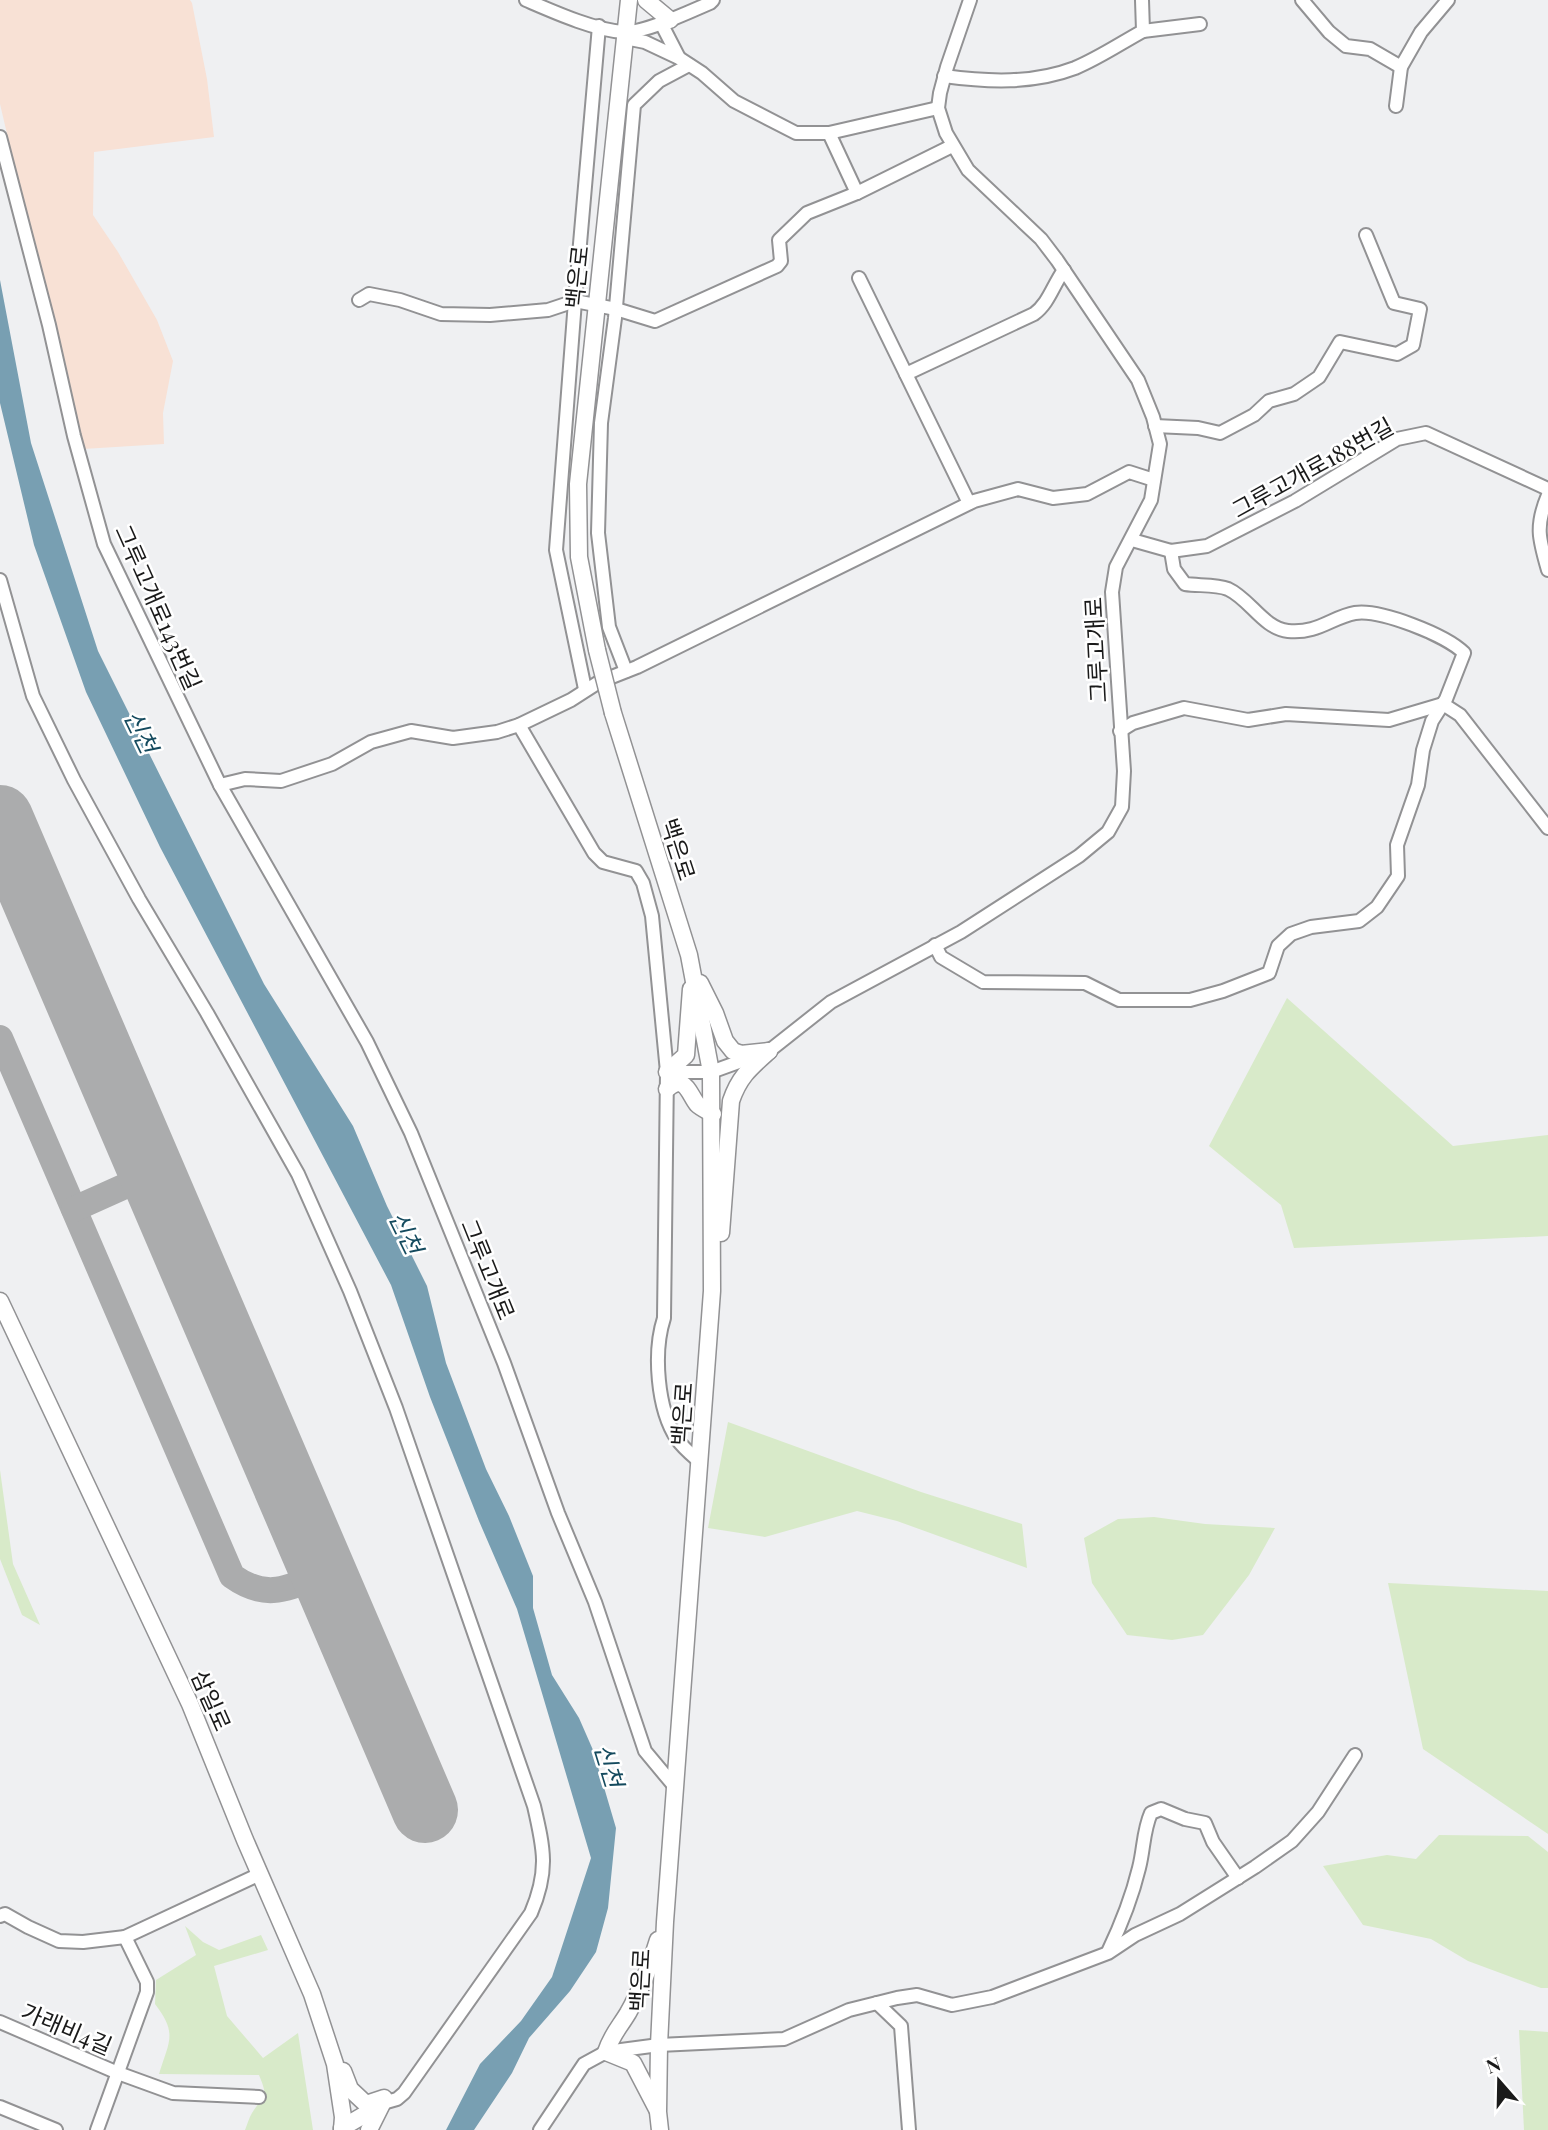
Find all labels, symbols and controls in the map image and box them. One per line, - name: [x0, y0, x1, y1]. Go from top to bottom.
- street label: 백은로: [557, 244, 595, 310]
- street label: 그루고개로188번길: [1226, 410, 1398, 524]
- street label: 그루고개로143번길: [109, 519, 209, 695]
- street label: 그루고개로: [1077, 596, 1113, 704]
- water label: 신천: [118, 704, 167, 760]
- street label: 백은로: [654, 814, 704, 884]
- water label: 신천: [383, 1205, 432, 1261]
- street label: 그루고개로: [455, 1214, 523, 1324]
- street label: 백은로: [663, 1381, 699, 1447]
- street label: 삼일로: [185, 1665, 239, 1735]
- water label: 신천: [588, 1739, 633, 1794]
- street label: 백은로: [622, 1947, 656, 2013]
- street label: 가래비4길: [17, 1995, 117, 2061]
- north arrow: [1464, 2046, 1534, 2116]
- text: N: [1482, 2049, 1504, 2079]

